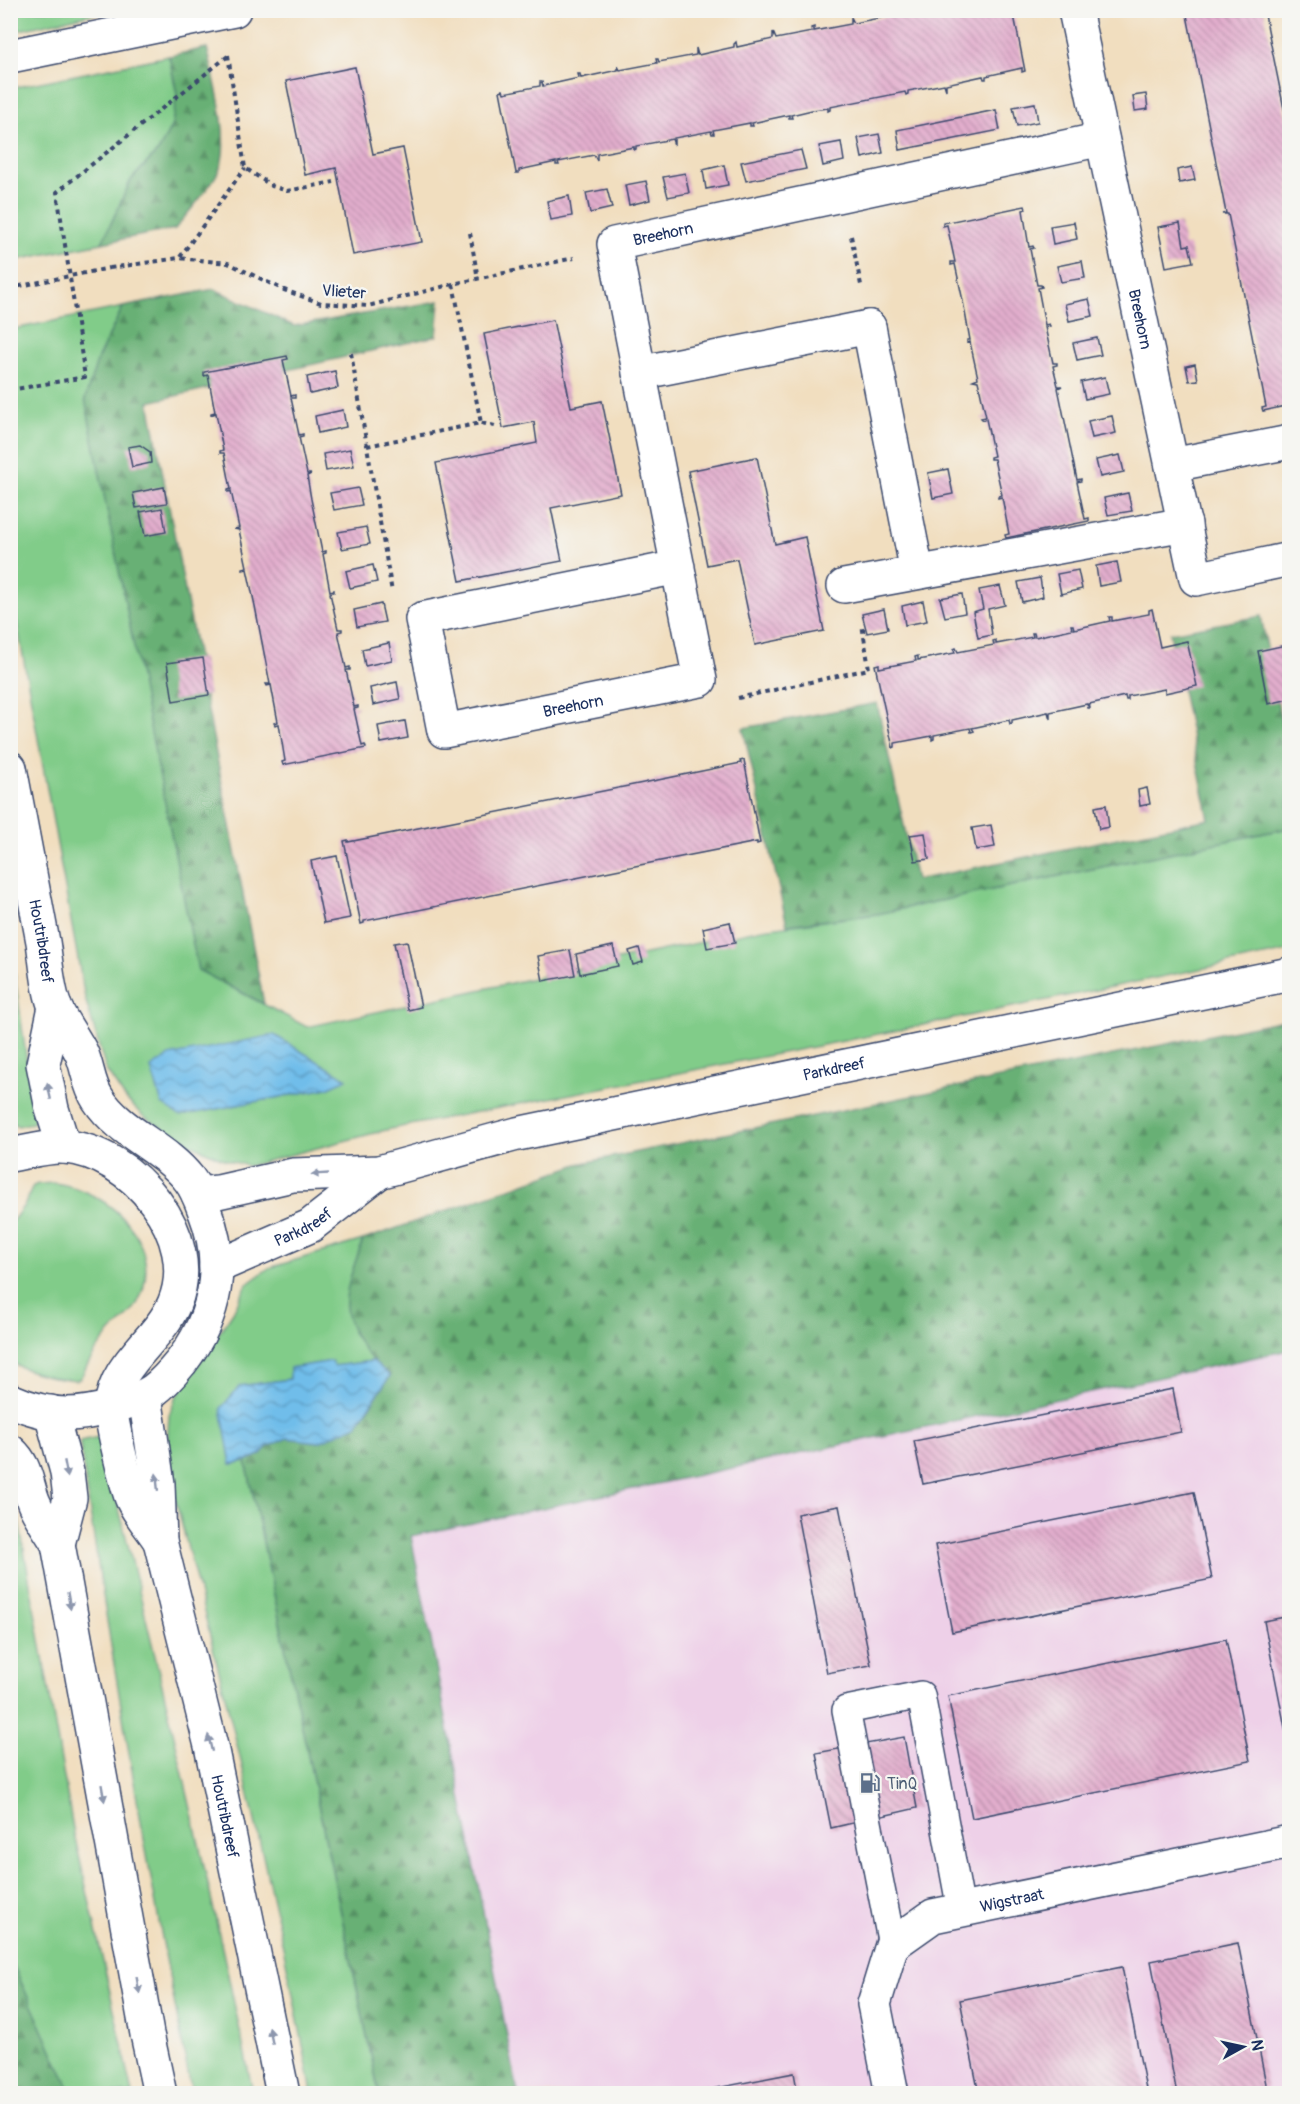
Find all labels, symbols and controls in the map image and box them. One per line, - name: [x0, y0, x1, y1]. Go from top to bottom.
- street label: Breehorn: [631, 218, 695, 251]
- street label: Vlieter: [321, 280, 367, 304]
- street label: Breehorn: [1124, 287, 1156, 351]
- street label: Breehorn: [541, 690, 605, 722]
- street label: Houtribdreef: [24, 897, 58, 985]
- street label: Parkdreef: [801, 1053, 868, 1086]
- one-way arrow: [43, 1082, 53, 1100]
- one-way arrow: [311, 1170, 330, 1179]
- street label: Parkdreef: [271, 1203, 337, 1251]
- one-way arrow: [62, 1459, 71, 1478]
- one-way arrow: [152, 1473, 162, 1492]
- one-way arrow: [65, 1592, 74, 1611]
- one-way arrow: [205, 1733, 215, 1752]
- fuel station icon: TinQ: [858, 1771, 882, 1795]
- street label: Houtribdreef: [206, 1773, 243, 1861]
- place label: TinQ: [887, 1774, 917, 1794]
- one-way arrow: [99, 1784, 108, 1803]
- street label: Wigstraat: [978, 1884, 1046, 1917]
- one-way arrow: [134, 1976, 143, 1995]
- north arrow: [1213, 2017, 1273, 2077]
- one-way arrow: [266, 2027, 276, 2046]
- text: N: [1246, 2038, 1268, 2052]

